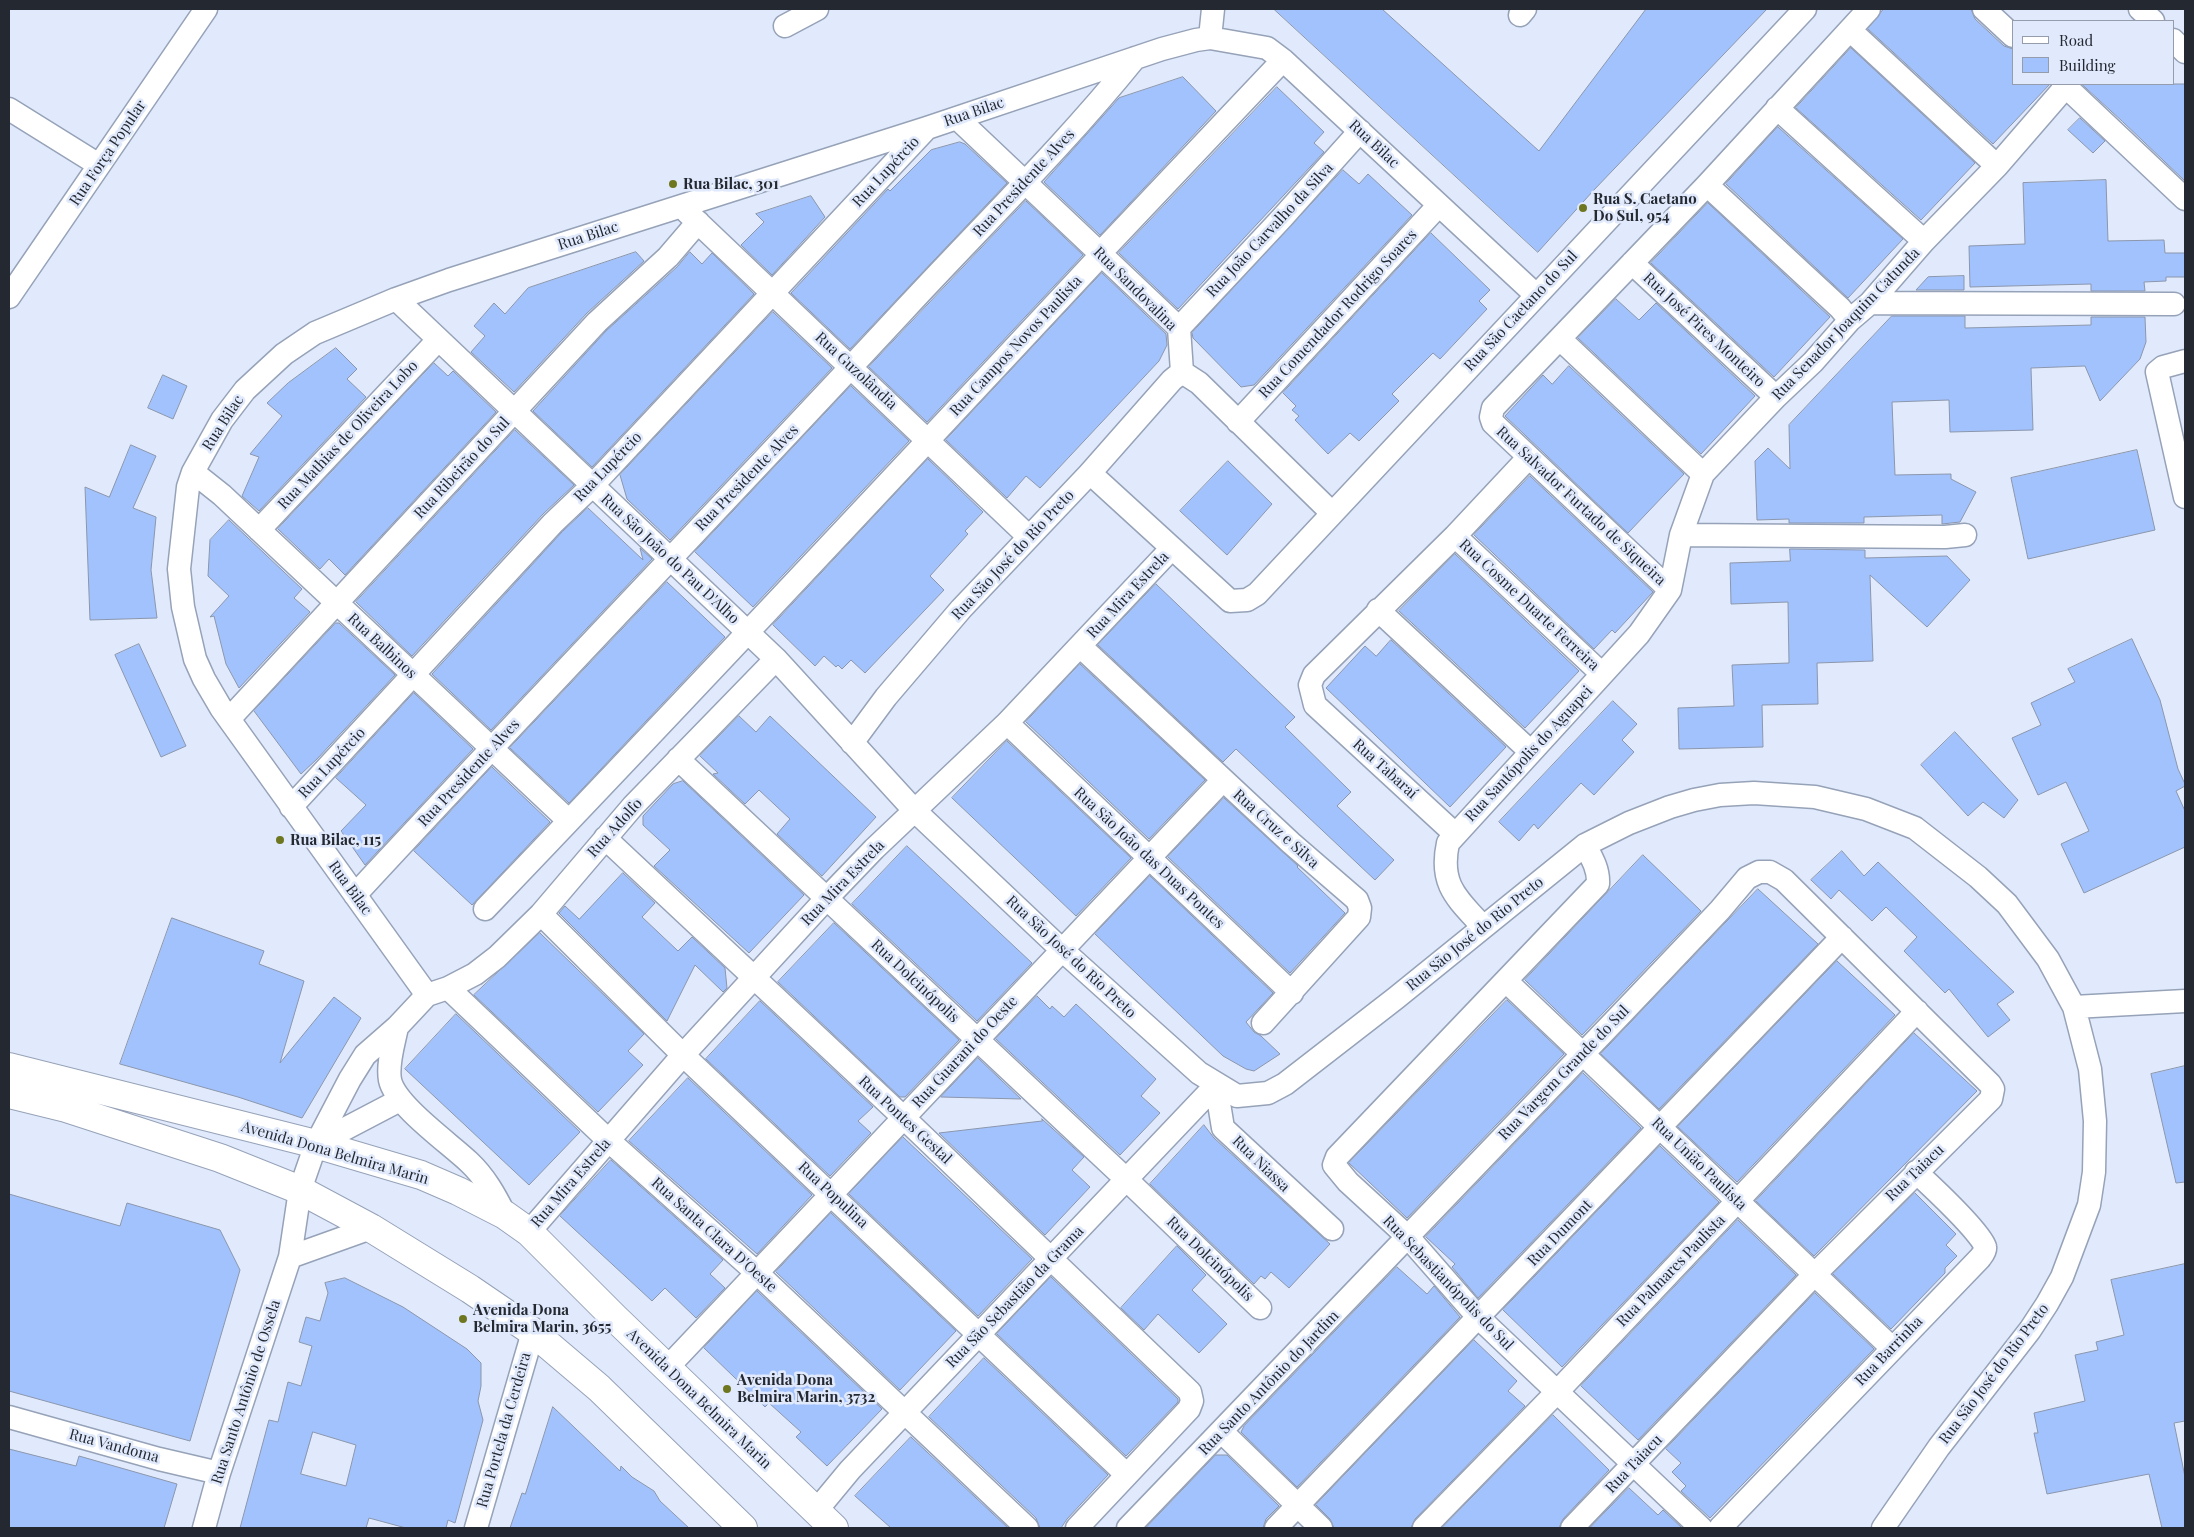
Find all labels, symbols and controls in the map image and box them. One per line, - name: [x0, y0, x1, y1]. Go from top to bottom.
- legend: [2012, 20, 2174, 85]
- text: Road: [2059, 30, 2093, 50]
- text: Building: [2059, 55, 2115, 75]
- street label: Rua Bilac: [942, 93, 1006, 131]
- street label: Rua Força Popular: [66, 97, 150, 209]
- street label: Rua Bilac: [1345, 116, 1403, 172]
- street label: Rua Presidente Alves: [969, 125, 1079, 241]
- street label: Rua Lupércio: [849, 133, 923, 211]
- street label: Rua João Carvalho da Silva: [1203, 159, 1337, 301]
- place label: Rua Bilac, 301: [683, 175, 779, 193]
- marker: Rua Bilac, 301: [667, 178, 679, 190]
- place label: Rua S. Caetano Do Sul, 954: [1593, 190, 1697, 225]
- marker: Rua S. Caetano Do Sul, 954: [1577, 202, 1589, 214]
- street label: Rua Bilac: [556, 218, 620, 254]
- street label: Rua Comendador Rodrigo Soares: [1255, 226, 1421, 402]
- street label: Rua Sandovalina: [1089, 243, 1181, 335]
- street label: Rua Senador Joaquim Catunda: [1768, 244, 1924, 404]
- street label: Rua São Caetano do Sul: [1461, 247, 1581, 375]
- street label: Rua José Pires Monteiro: [1639, 269, 1769, 391]
- street label: Rua Campos Novos Paulista: [946, 272, 1086, 420]
- street label: Rua Guzolândia: [811, 328, 901, 414]
- street label: Rua Mathias de Oliveira Lobo: [274, 357, 422, 513]
- street label: Rua Bilac: [198, 392, 248, 454]
- street label: Rua Ribeirão do Sul: [410, 414, 514, 522]
- street label: Rua Presidente Alves: [692, 421, 802, 535]
- street label: Rua Salvador Furtado de Siqueira: [1493, 423, 1669, 589]
- street label: Rua Lupércio: [570, 428, 646, 506]
- street label: Rua São José do Rio Preto: [948, 486, 1078, 624]
- street label: Rua São João do Pau D'Alho: [597, 490, 743, 628]
- street label: Rua Cosme Duarte Ferreira: [1455, 535, 1603, 675]
- street label: Rua Mira Estrela: [1083, 548, 1173, 642]
- street label: Rua Balbinos: [344, 610, 420, 682]
- street label: Rua Santópolis do Aguapei: [1462, 683, 1596, 825]
- street label: Rua Presidente Alves: [414, 715, 524, 831]
- street label: Rua Lupércio: [295, 724, 369, 802]
- street label: Rua Tabaraí: [1349, 735, 1421, 803]
- street label: Rua São João das Duas Pontes: [1070, 784, 1228, 932]
- street label: Rua Cruz e Silva: [1229, 786, 1323, 872]
- street label: Rua Adolfo: [584, 795, 646, 861]
- place label: Rua Bilac, 115: [290, 831, 381, 849]
- marker: Rua Bilac, 115: [274, 834, 286, 846]
- street label: Rua Mira Estrela: [798, 837, 888, 929]
- street label: Rua Bilac: [324, 857, 376, 919]
- street label: Rua São José do Rio Preto: [1403, 873, 1547, 995]
- street label: Rua São José do Rio Preto: [1002, 892, 1140, 1022]
- street label: Rua Dolcinópolis: [867, 936, 963, 1026]
- street label: Rua Guarani do Oeste: [908, 992, 1022, 1112]
- street label: Rua Vargem Grande do Sul: [1495, 1002, 1633, 1144]
- street label: Rua Pontes Gestal: [855, 1072, 955, 1168]
- street label: Rua União Paulista: [1648, 1114, 1750, 1214]
- street label: Avenida Dona Belmira Marin: [239, 1118, 431, 1188]
- street label: Rua Niassa: [1229, 1132, 1293, 1196]
- street label: Rua Mira Estrela: [528, 1135, 614, 1231]
- street label: Rua Taiacu: [1882, 1141, 1948, 1205]
- street label: Rua Populina: [794, 1158, 872, 1232]
- street label: Rua Santa Clara D'Oeste: [648, 1174, 780, 1296]
- street label: Rua Dumont: [1524, 1196, 1596, 1270]
- street label: Rua Palmares Paulista: [1613, 1211, 1729, 1331]
- street label: Rua Sebastianópolis do Sul: [1379, 1212, 1517, 1354]
- street label: Rua Dolcinópolis: [1163, 1213, 1257, 1305]
- street label: Rua São Sebastião da Grama: [943, 1222, 1087, 1372]
- street label: Rua Santo Antônio de Ossela: [208, 1298, 284, 1486]
- street label: Rua São José do Rio Preto: [1935, 1300, 2053, 1448]
- place label: Avenida Dona Belmira Marin, 3655: [473, 1301, 611, 1336]
- street label: Rua Santo Antônio do Jardim: [1195, 1307, 1343, 1459]
- marker: Avenida Dona Belmira Marin, 3655: [457, 1313, 469, 1325]
- street label: Rua Barrinha: [1851, 1313, 1927, 1389]
- street label: Avenida Dona Belmira Marin: [623, 1325, 775, 1473]
- street label: Rua Portela da Cerdeira: [473, 1350, 535, 1510]
- place label: Avenida Dona Belmira Marin, 3732: [737, 1371, 875, 1406]
- marker: Avenida Dona Belmira Marin, 3732: [721, 1383, 733, 1395]
- street label: Rua Vandoma: [67, 1425, 161, 1467]
- street label: Rua Taiacu: [1602, 1431, 1666, 1497]

